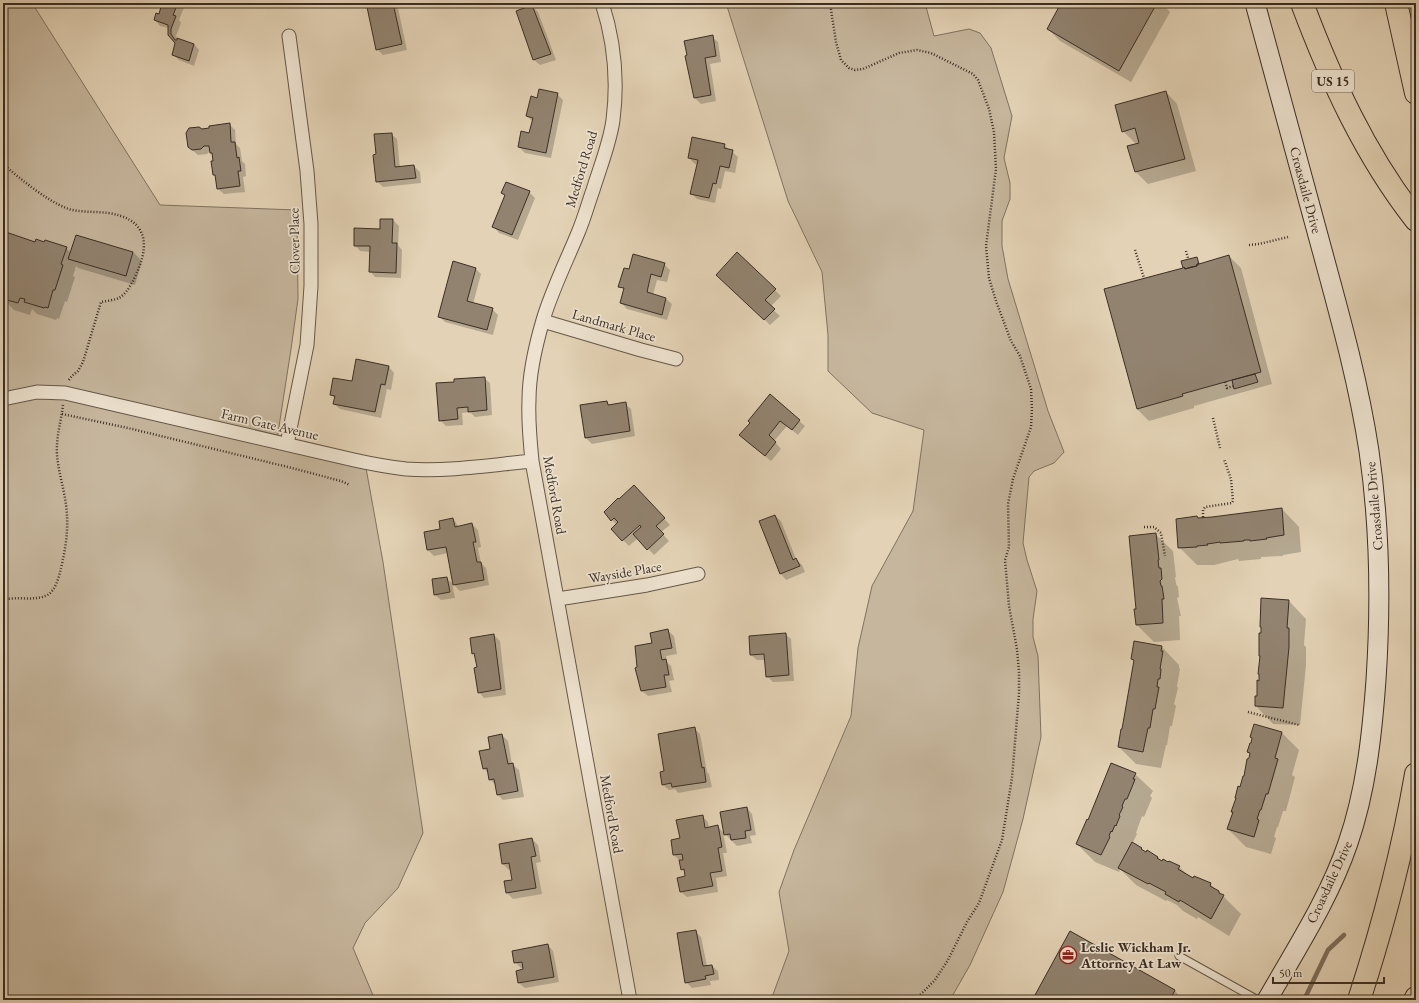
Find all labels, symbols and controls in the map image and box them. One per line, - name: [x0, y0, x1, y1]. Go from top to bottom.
- road number: US 15: [1312, 70, 1354, 92]
- street label: Medford Road: [561, 127, 602, 210]
- street label: Croasdaile Drive: [1286, 145, 1326, 236]
- street label: Clover Place: [284, 207, 304, 274]
- street label: Landmark Place: [570, 304, 658, 346]
- street label: Farm Gate Avenue: [220, 404, 321, 444]
- street label: Medford Road: [539, 454, 571, 537]
- street label: Croasdaile Drive: [1361, 460, 1387, 551]
- street label: Wayside Place: [587, 557, 663, 587]
- street label: Medford Road: [596, 773, 628, 856]
- street label: Croasdaile Drive: [1302, 837, 1356, 926]
- place label: Leslie Wickham Jr. Attorney At Law: [1080, 938, 1191, 972]
- office icon: Leslie Wickham Jr. Attorney At Law: [1058, 945, 1078, 965]
- scale bar: [1273, 959, 1384, 985]
- text: 50 m: [1279, 965, 1303, 981]

